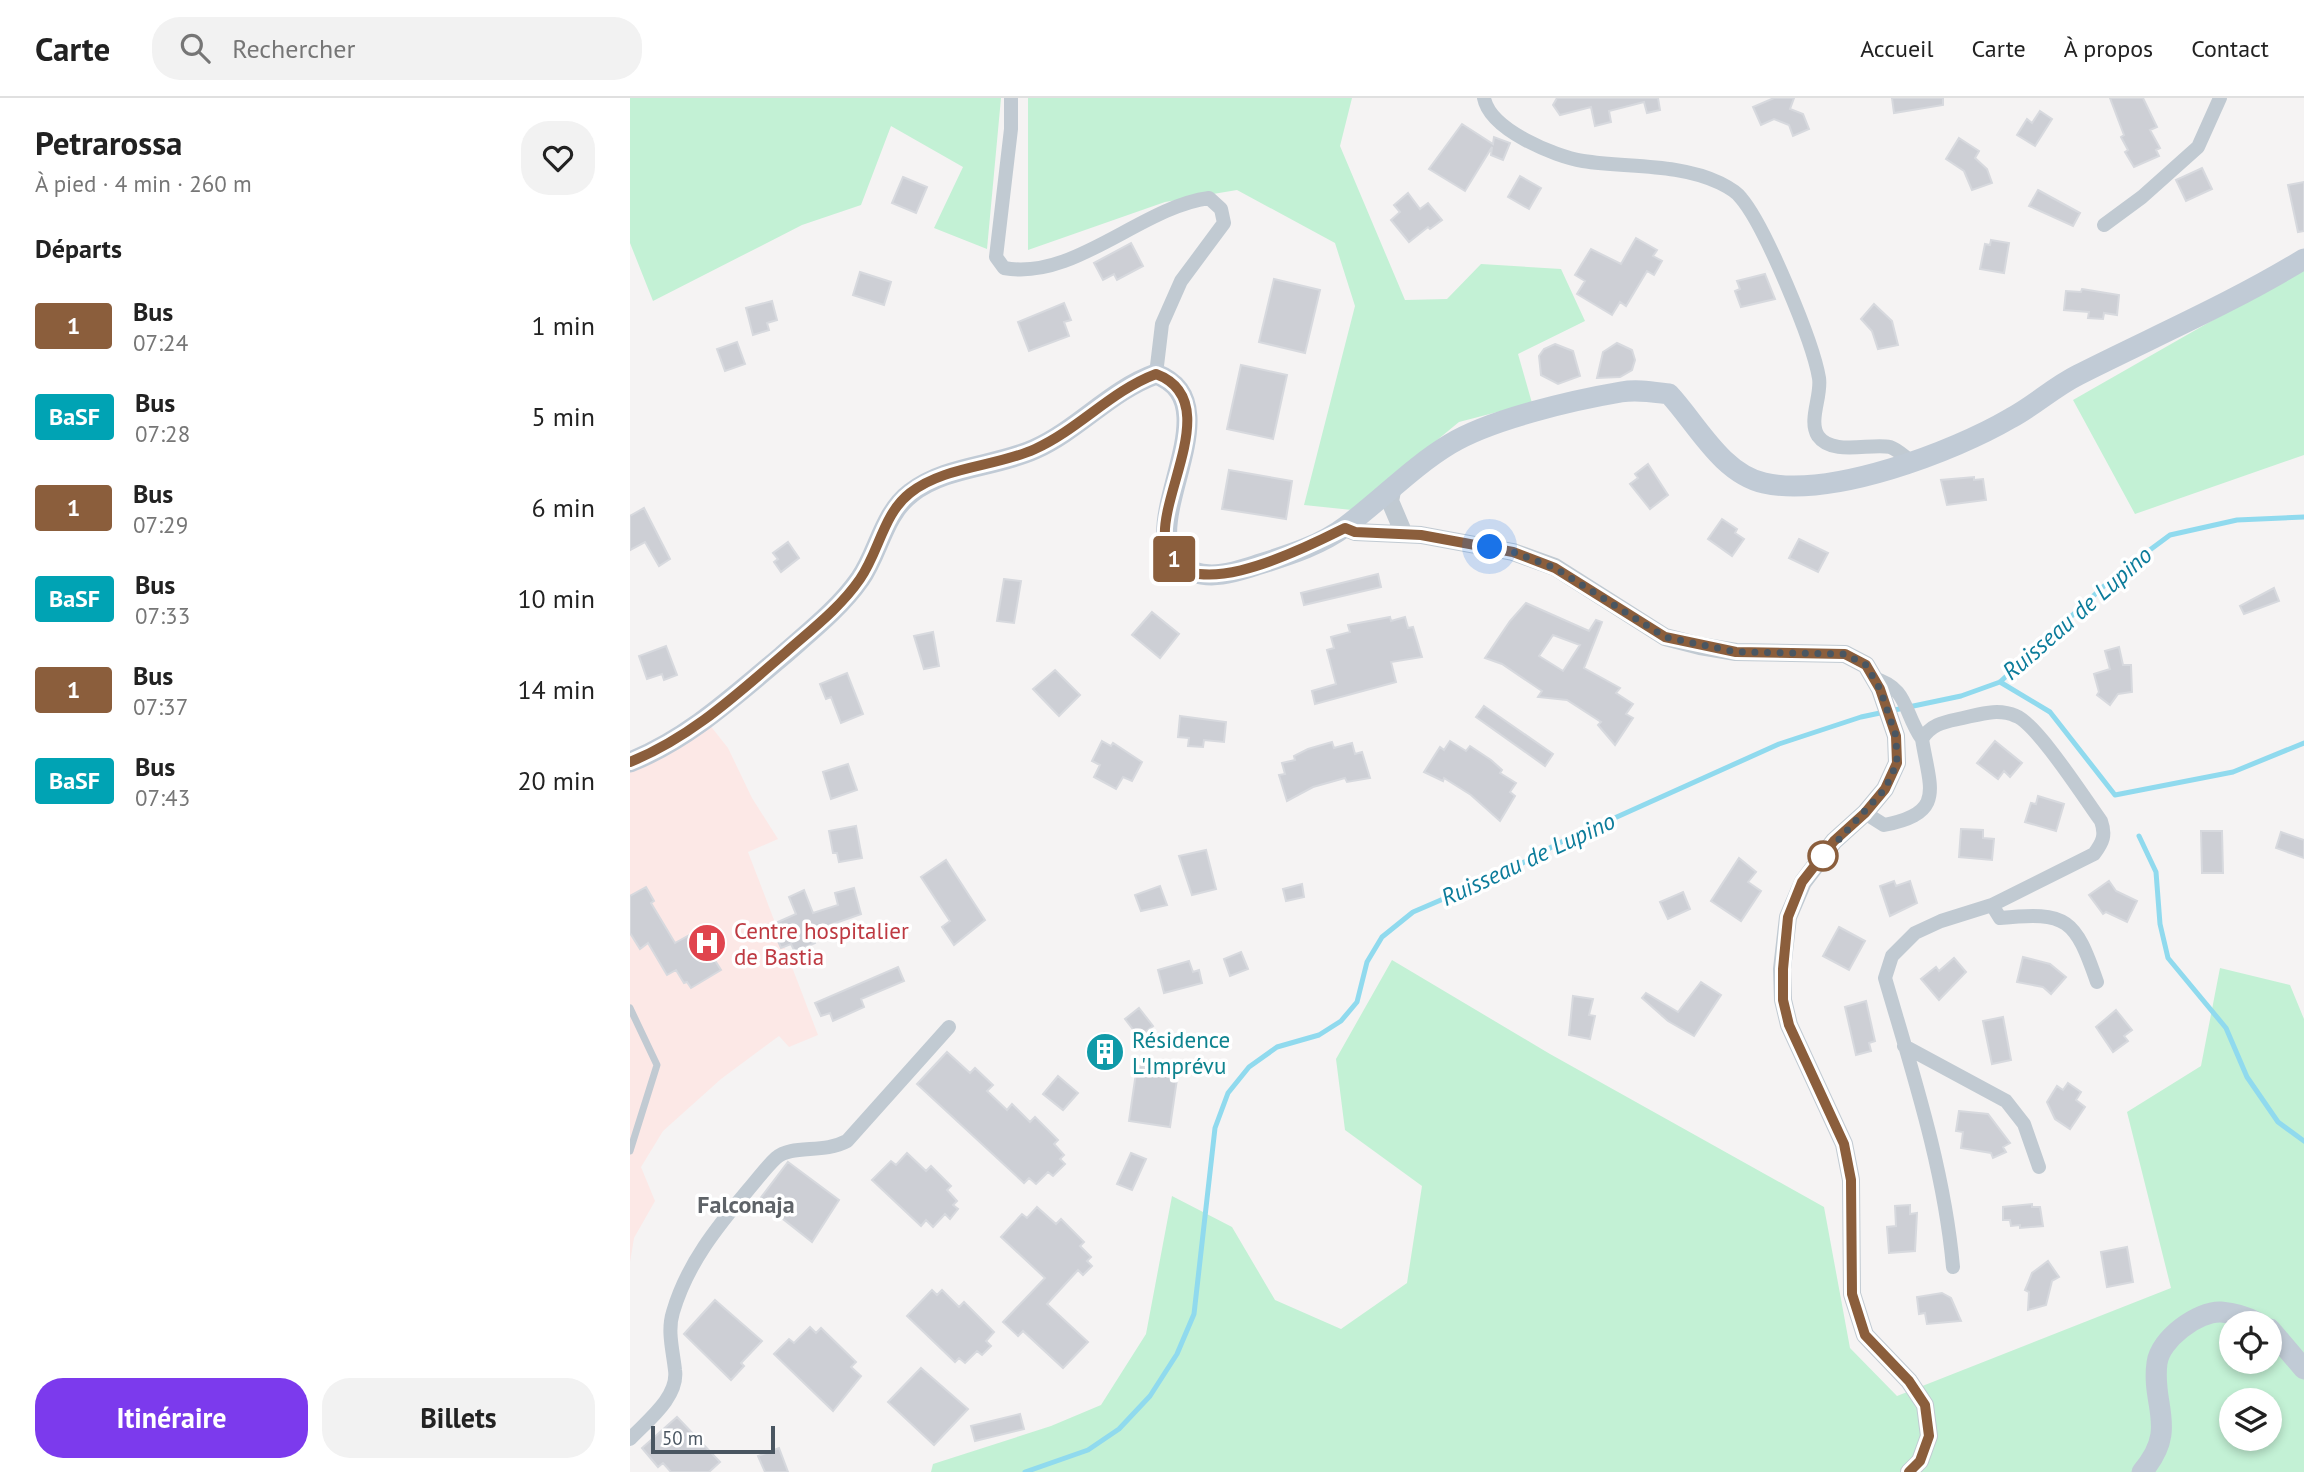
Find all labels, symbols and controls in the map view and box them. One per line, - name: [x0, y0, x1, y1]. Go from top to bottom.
- search box: [152, 17, 642, 80]
- text: Carte: [35, 27, 110, 70]
- icon: search: [176, 29, 214, 67]
- text: Rechercher: [232, 32, 355, 65]
- text: Accueil: [1860, 33, 1934, 64]
- text: Carte: [1972, 33, 2026, 64]
- text: À propos: [2064, 33, 2153, 64]
- text: Contact: [2191, 33, 2269, 64]
- text: Petrarossa: [35, 121, 182, 164]
- button: heart: [521, 121, 595, 195]
- text: À pied · 4 min · 260 m: [35, 169, 252, 198]
- text: Départs: [35, 232, 122, 265]
- text: Bus: [133, 295, 173, 328]
- text: 1 min: [532, 309, 595, 342]
- text: 1: [67, 310, 80, 341]
- text: 07:24: [133, 328, 188, 357]
- text: Bus: [135, 386, 175, 419]
- text: 5 min: [532, 400, 595, 433]
- text: BaSF: [49, 401, 100, 432]
- text: 07:28: [135, 419, 190, 448]
- text: Bus: [133, 477, 173, 510]
- text: 6 min: [532, 491, 595, 524]
- text: 1: [67, 492, 80, 523]
- text: 07:29: [133, 510, 188, 539]
- your location: [1472, 529, 1507, 564]
- line badge: 1: [1151, 536, 1197, 582]
- water label: Ruisseau de Lupino: [1996, 539, 2158, 687]
- text: 1: [1167, 543, 1181, 574]
- text: Bus: [135, 568, 175, 601]
- text: 10 min: [517, 582, 595, 615]
- text: BaSF: [49, 583, 100, 614]
- text: 07:33: [135, 601, 190, 630]
- text: Bus: [133, 659, 173, 692]
- text: 14 min: [517, 673, 595, 706]
- text: 1: [67, 674, 80, 705]
- text: 07:37: [133, 692, 188, 721]
- text: Bus: [135, 750, 175, 783]
- text: 20 min: [517, 764, 595, 797]
- text: BaSF: [49, 765, 100, 796]
- text: 07:43: [135, 783, 190, 812]
- water label: Ruisseau de Lupino: [1436, 805, 1620, 913]
- unlabelled marker: [1808, 841, 1838, 871]
- place label: Centre hospitalier de Bastia: [734, 916, 909, 971]
- hospital icon: Centre hospitalier de Bastia: [686, 922, 728, 964]
- place label: Résidence L'Imprévu: [1132, 1025, 1230, 1080]
- building icon: Résidence L'Imprévu: [1084, 1031, 1126, 1073]
- district label: Falconaja: [697, 1189, 795, 1220]
- map controls: [2219, 1311, 2282, 1451]
- button: locate: [2219, 1311, 2282, 1374]
- button: Itinéraire: [35, 1378, 308, 1458]
- button: Billets: [322, 1378, 595, 1458]
- button: layers: [2219, 1388, 2282, 1451]
- scale bar: [651, 1423, 775, 1455]
- text: 50 m: [662, 1426, 703, 1450]

